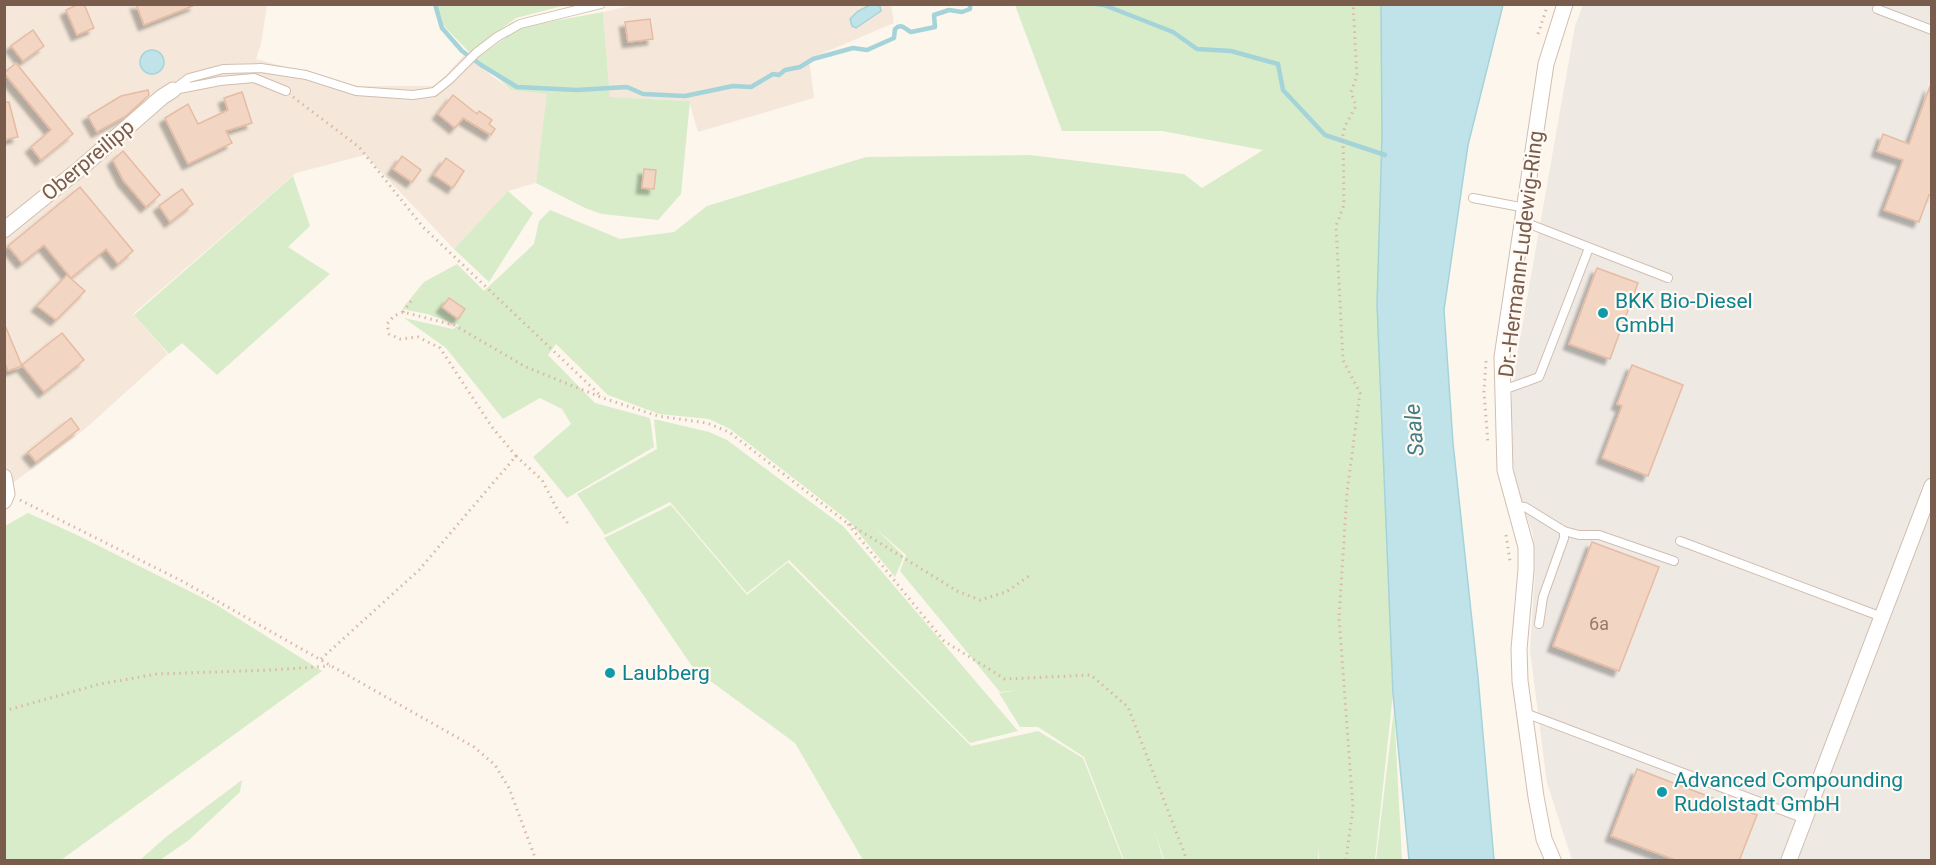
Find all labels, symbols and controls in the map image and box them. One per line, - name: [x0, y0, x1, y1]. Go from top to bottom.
- street label: Oberpreilipp: [37, 114, 139, 206]
- street label: Dr.-Hermann-Ludewig-Ring: [1494, 129, 1548, 379]
- place label: BKK Bio-Diesel GmbH: [1615, 289, 1753, 337]
- marker: BKK Bio-Diesel GmbH: [1596, 306, 1610, 320]
- water label: Saale: [1399, 403, 1429, 457]
- house number: 6a: [1589, 613, 1609, 634]
- place label: Laubberg: [622, 661, 710, 685]
- marker: Laubberg: [603, 666, 617, 680]
- place label: Advanced Compounding Rudolstadt GmbH: [1674, 768, 1903, 816]
- marker: Advanced Compounding Rudolstadt GmbH: [1655, 785, 1669, 799]

